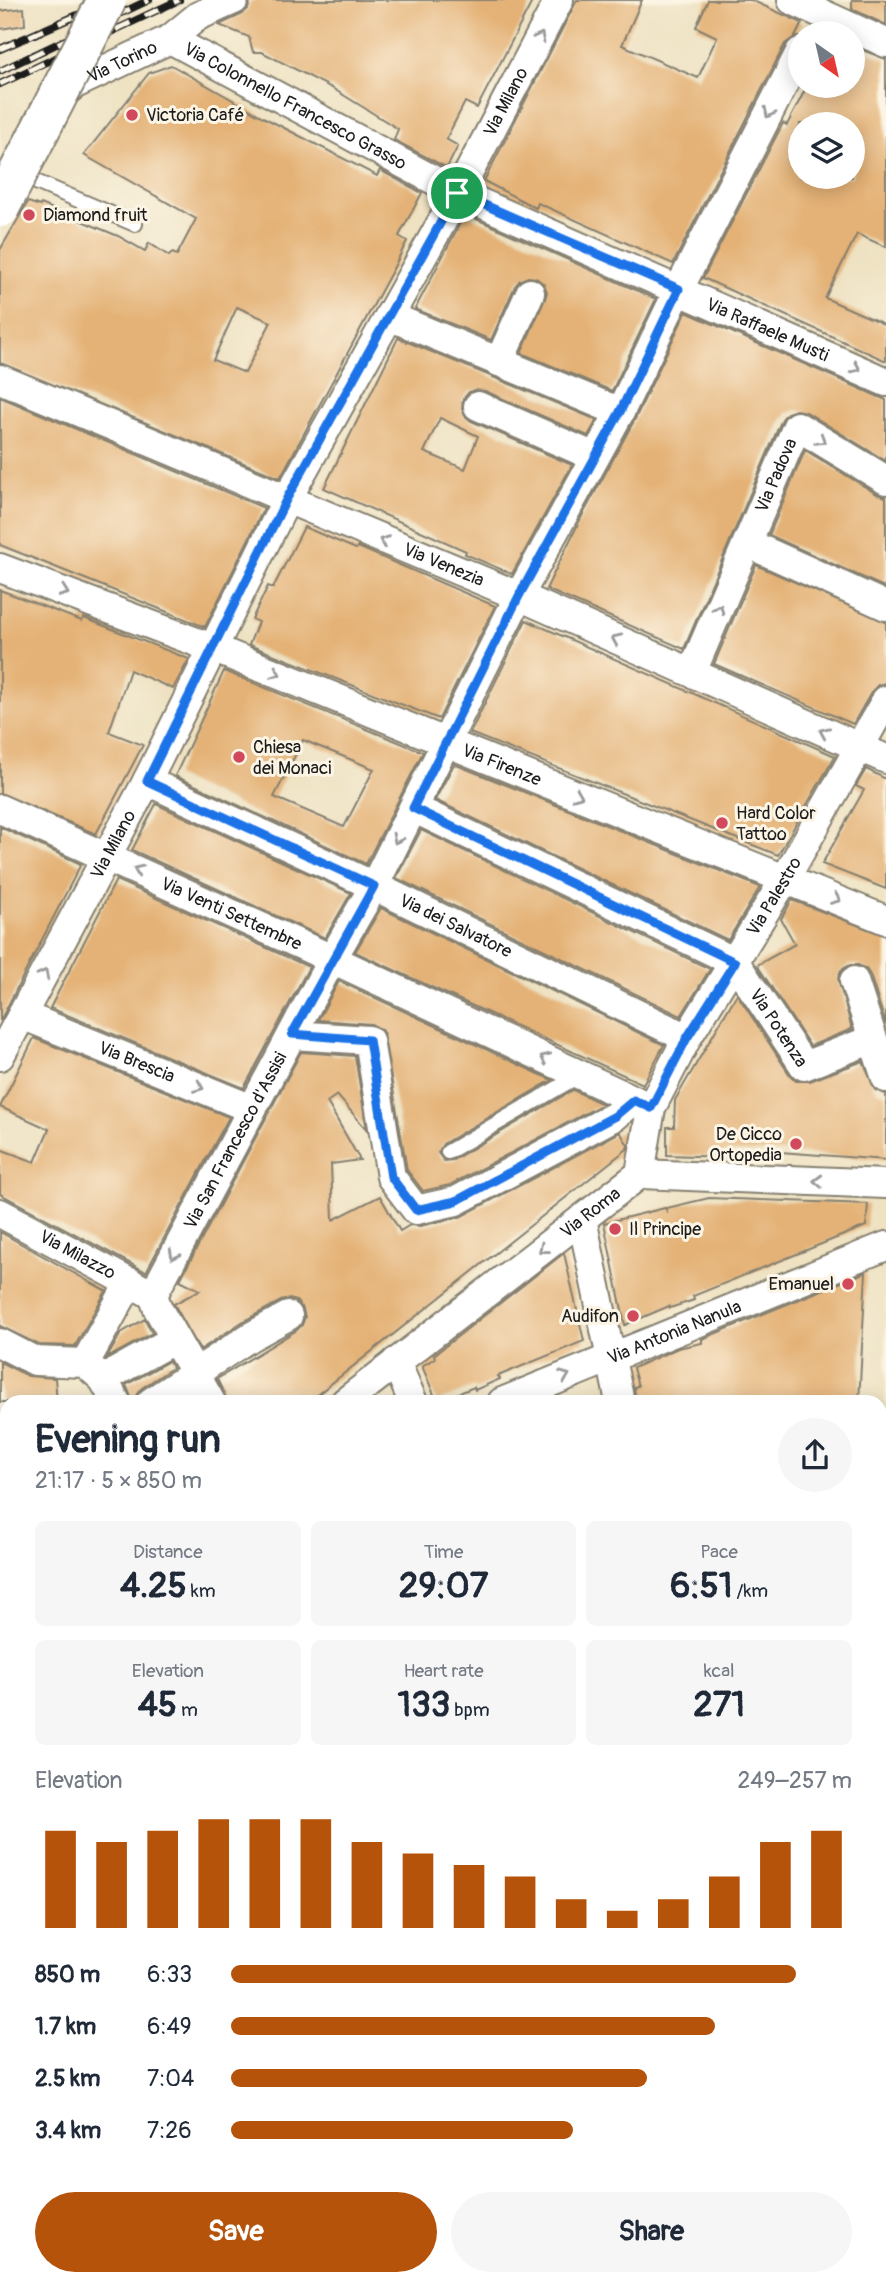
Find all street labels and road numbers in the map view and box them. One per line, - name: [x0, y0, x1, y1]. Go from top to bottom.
- street label: Via Torino: [83, 35, 161, 88]
- street label: Via Colonnello Francesco Grasso: [180, 37, 411, 175]
- street label: Via Milano: [478, 63, 533, 140]
- street label: Via Raffaele Musti: [703, 293, 832, 367]
- street label: Via Padova: [750, 435, 802, 516]
- street label: Via Venezia: [400, 537, 488, 592]
- street label: Via Firenze: [459, 739, 545, 791]
- street label: Via Milano: [85, 806, 141, 883]
- street label: Via Palestro: [741, 852, 807, 940]
- street label: Via Venti Settembre: [157, 872, 306, 955]
- street label: Via dei Salvatore: [396, 889, 516, 963]
- street label: Via Potenza: [744, 984, 813, 1072]
- street label: Via Brescia: [95, 1036, 178, 1088]
- street label: Via San Francesco d'Assisi: [179, 1048, 292, 1233]
- street label: Via Roma: [555, 1182, 625, 1243]
- street label: Via Milazzo: [35, 1225, 120, 1285]
- street label: Via Antonia Nanula: [604, 1295, 745, 1369]

